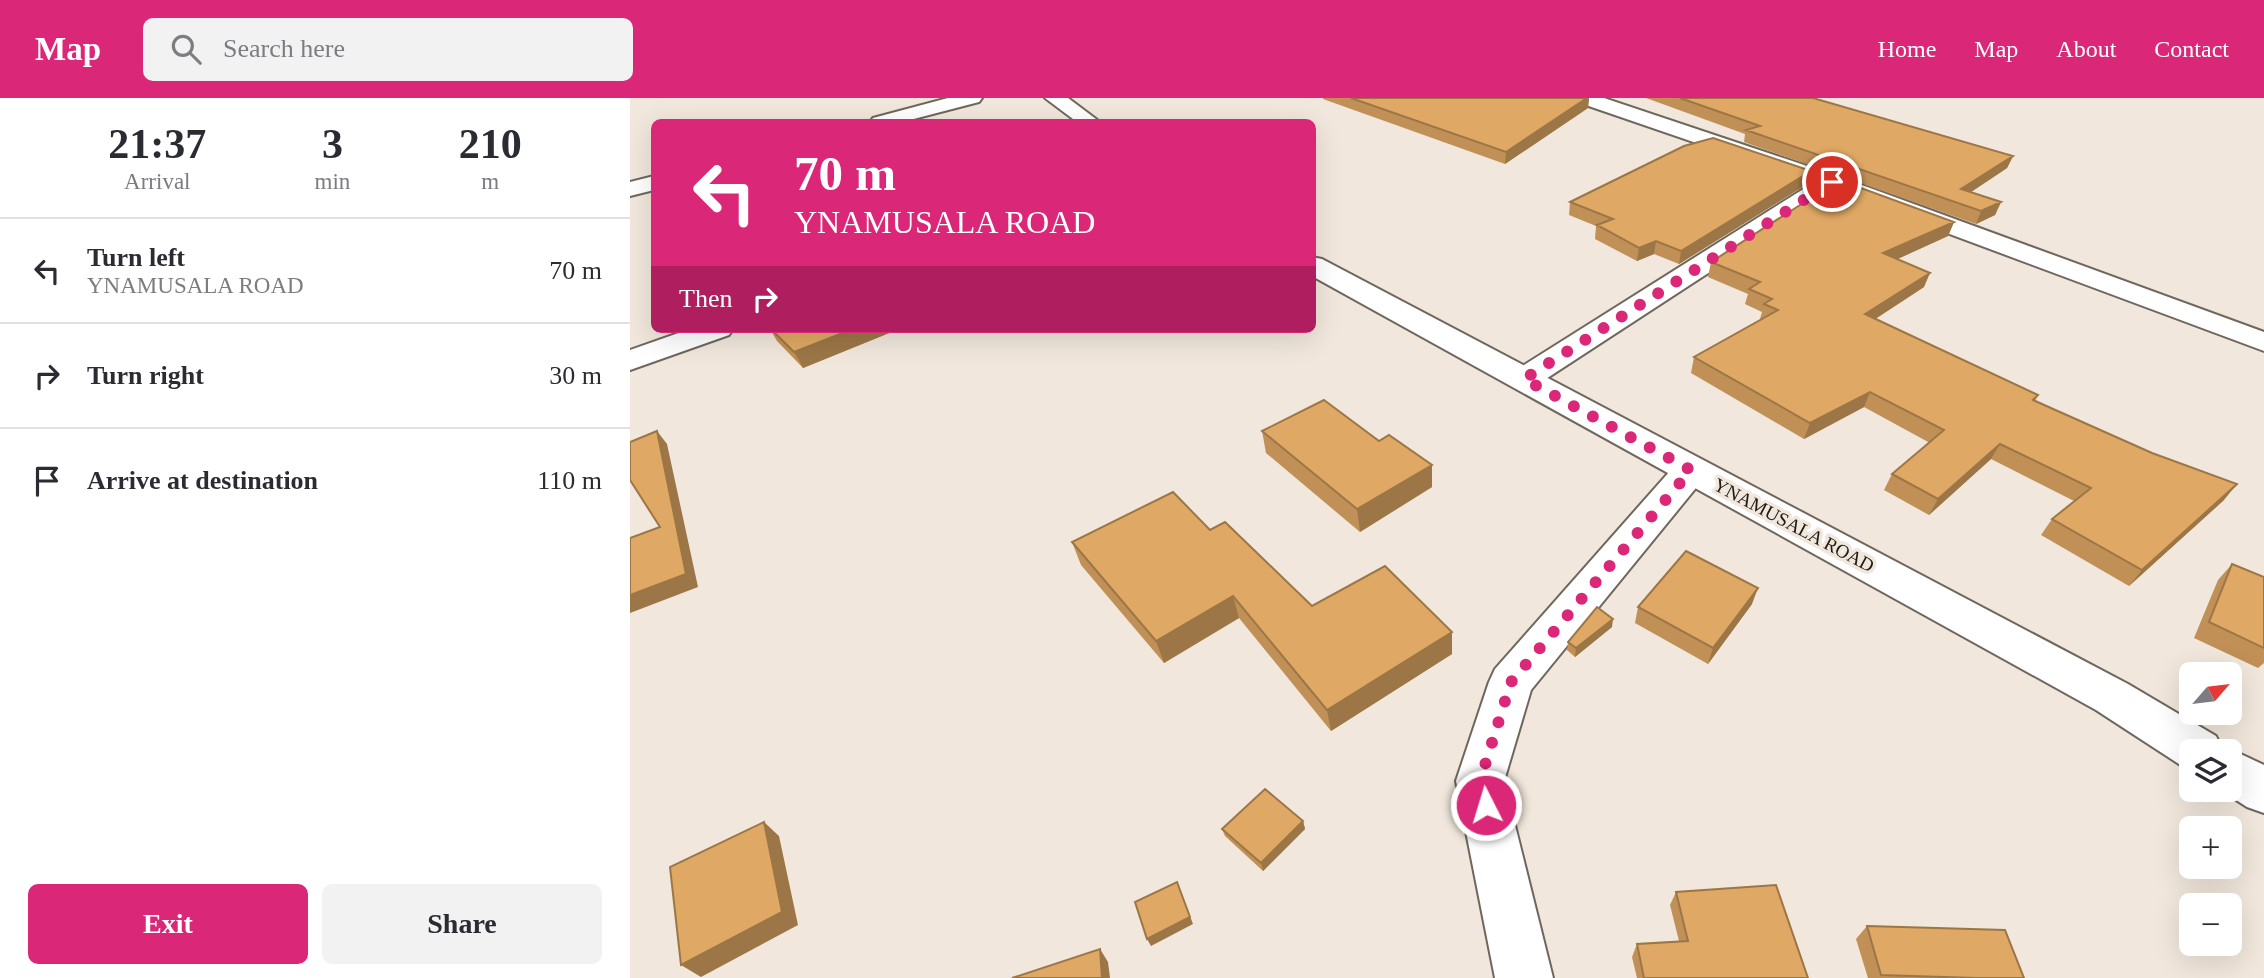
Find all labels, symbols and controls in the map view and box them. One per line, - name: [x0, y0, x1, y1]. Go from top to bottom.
- search box: [143, 18, 633, 81]
- icon: search: [167, 30, 205, 68]
- text: Map: [35, 31, 101, 67]
- text: Search here: [223, 34, 345, 63]
- text: Home: [1878, 36, 1936, 62]
- text: Map: [1974, 36, 2018, 62]
- text: About: [2056, 36, 2116, 62]
- text: Contact: [2154, 36, 2229, 62]
- text: 21:37: [108, 121, 206, 167]
- text: 3: [322, 121, 343, 167]
- text: 210: [459, 121, 522, 167]
- text: 70 m: [794, 146, 896, 201]
- icon: left: [679, 147, 770, 238]
- pin: [1802, 152, 1862, 212]
- icon: arrive: [1813, 163, 1851, 201]
- text: Arrival: [124, 169, 191, 194]
- text: min: [315, 169, 350, 194]
- text: m: [481, 169, 499, 194]
- text: YNAMUSALA ROAD: [794, 204, 1095, 240]
- text: Turn left: [87, 243, 185, 272]
- icon: left: [28, 252, 66, 290]
- text: 70 m: [549, 256, 602, 285]
- text: YNAMUSALA ROAD: [87, 273, 304, 298]
- icon: right: [746, 280, 784, 318]
- text: Then: [679, 284, 732, 313]
- icon: right: [28, 357, 66, 395]
- text: Turn right: [87, 361, 204, 390]
- text: 30 m: [549, 361, 602, 390]
- icon: arrive: [28, 462, 66, 500]
- text: Arrive at destination: [87, 466, 318, 495]
- text: 110 m: [537, 466, 602, 495]
- street label: YNAMUSALA ROAD: [1710, 474, 1878, 576]
- north arrow: [2179, 662, 2242, 724]
- map controls: [2179, 662, 2242, 956]
- button: layers: [2179, 739, 2242, 802]
- position arrow: [1449, 768, 1523, 842]
- button: +: [2179, 816, 2242, 879]
- button: Exit: [28, 884, 308, 964]
- button: Share: [322, 884, 602, 964]
- button: −: [2179, 893, 2242, 956]

